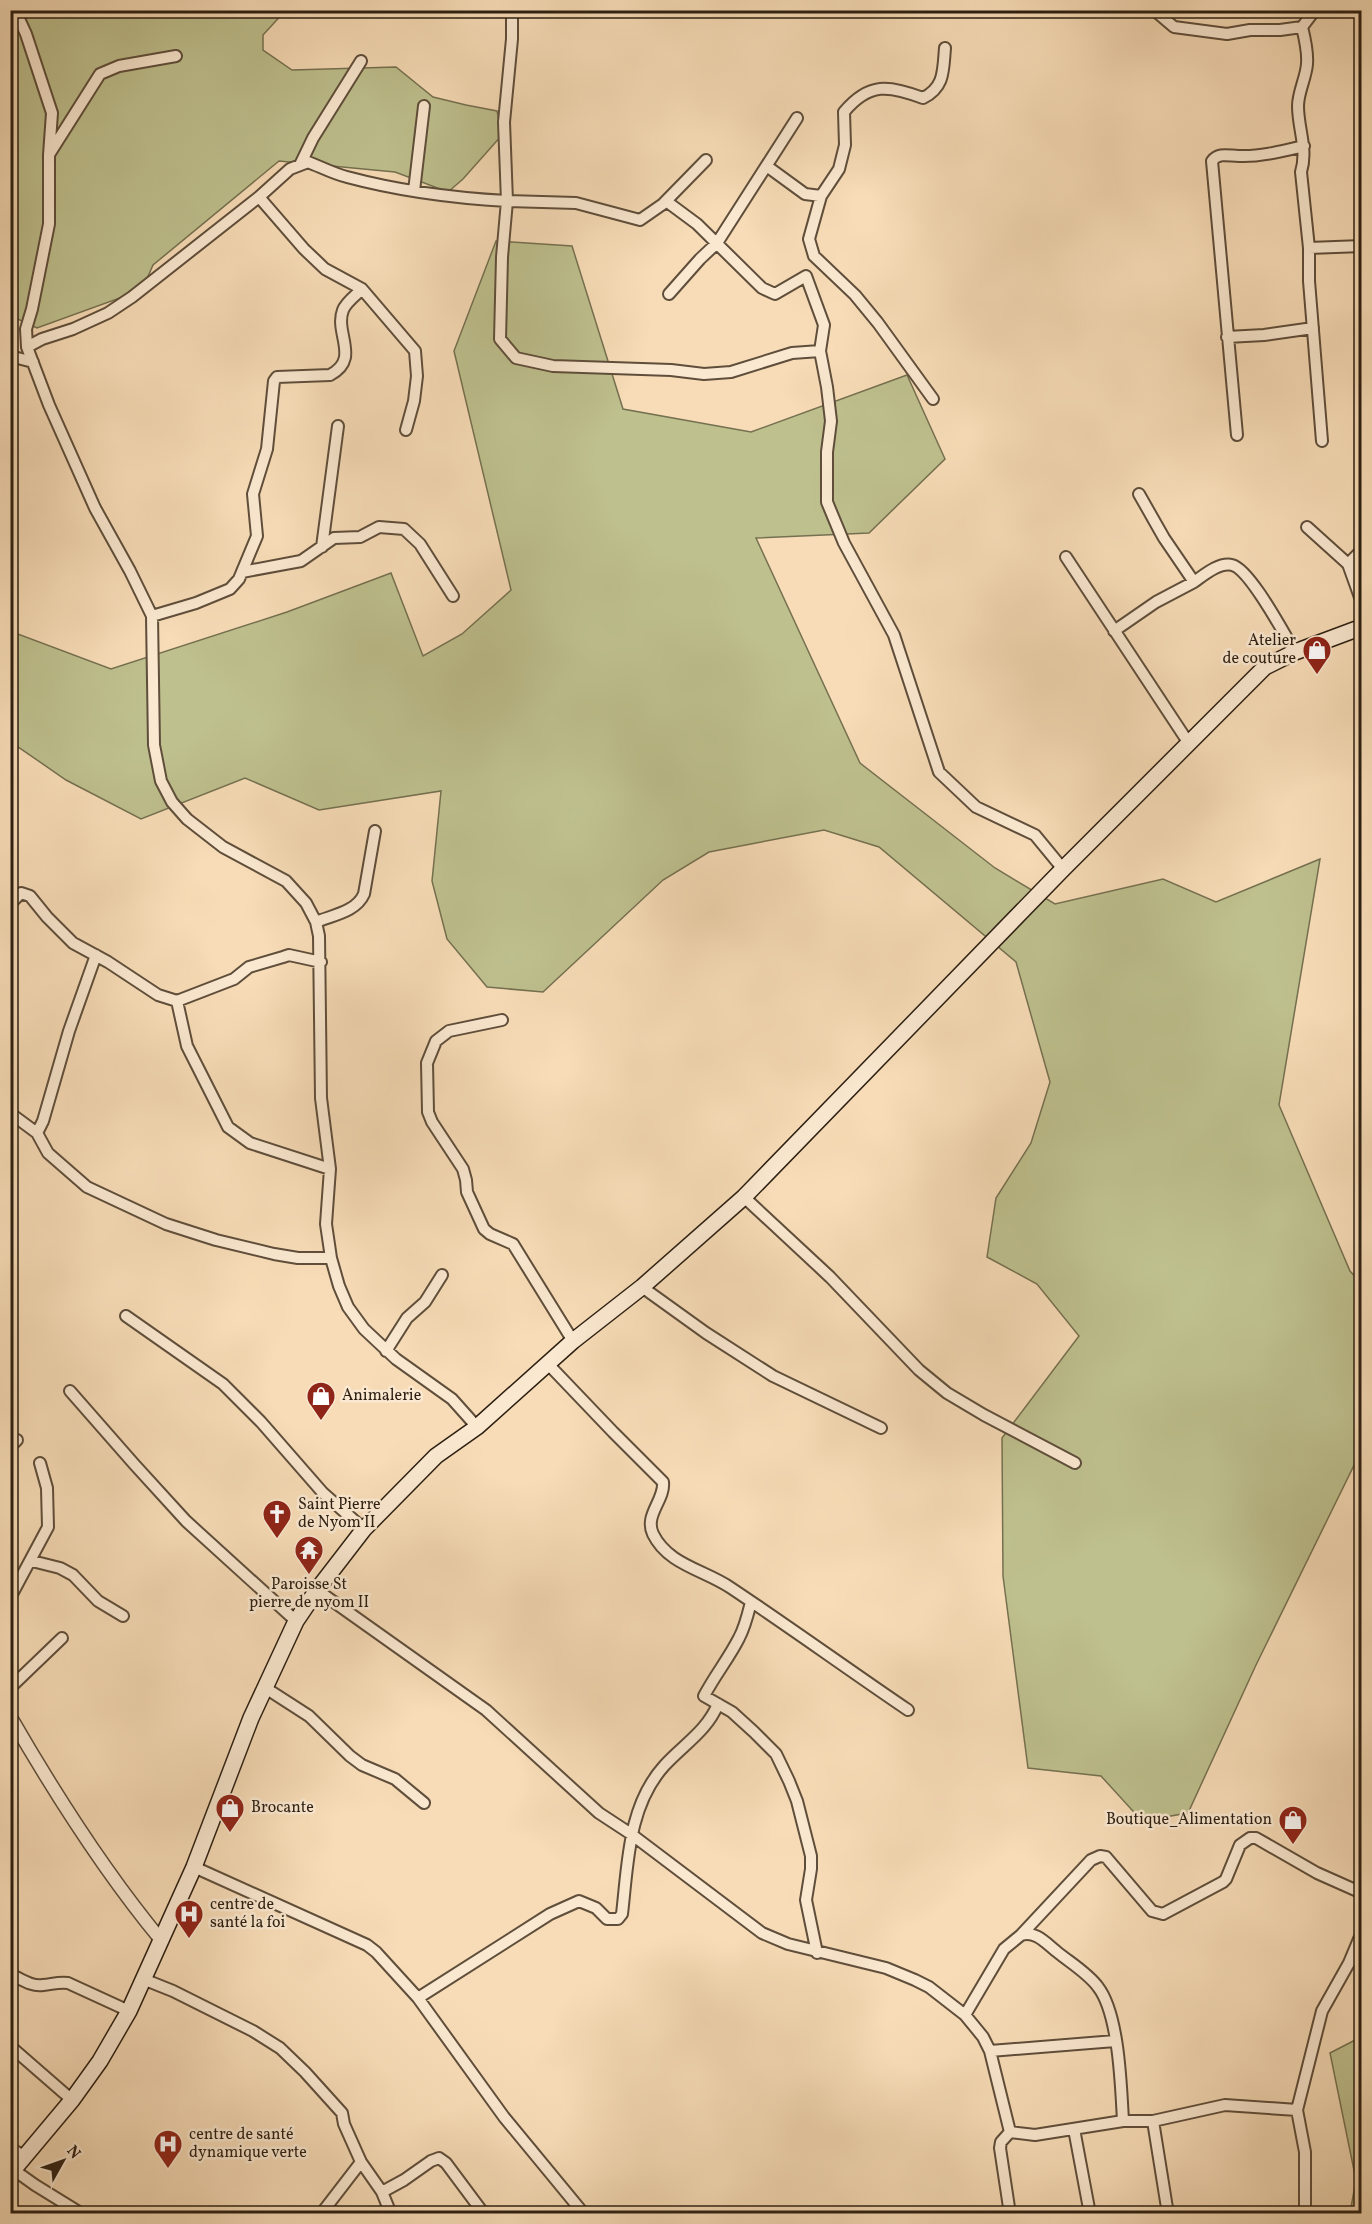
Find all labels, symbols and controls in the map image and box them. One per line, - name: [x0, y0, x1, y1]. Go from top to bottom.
- place label: Atelier de couture: [1223, 630, 1296, 670]
- shop icon: Atelier de couture: [1301, 634, 1333, 676]
- shop icon: Animalerie: [305, 1380, 337, 1422]
- place label: Animalerie: [342, 1385, 421, 1407]
- place label: Saint Pierre de Nyom II: [298, 1494, 381, 1534]
- church icon: Saint Pierre de Nyom II: [261, 1498, 293, 1540]
- temple icon: Paroisse St pierre de nyom II: [293, 1534, 325, 1576]
- place label: Paroisse St pierre de nyom II: [249, 1574, 369, 1614]
- shop icon: Brocante: [214, 1792, 246, 1834]
- place label: Brocante: [251, 1797, 314, 1819]
- shop icon: Boutique_Alimentation: [1277, 1804, 1309, 1846]
- place label: Boutique_Alimentation: [1106, 1809, 1272, 1831]
- place label: centre de santé la foi: [210, 1894, 286, 1934]
- hospital icon: centre de santé la foi: [173, 1898, 205, 1940]
- place label: centre de santé dynamique verte: [189, 2124, 307, 2164]
- hospital icon: centre de santé dynamique verte: [152, 2128, 184, 2170]
- north arrow: [33, 2131, 93, 2191]
- text: N: [61, 2141, 85, 2164]

